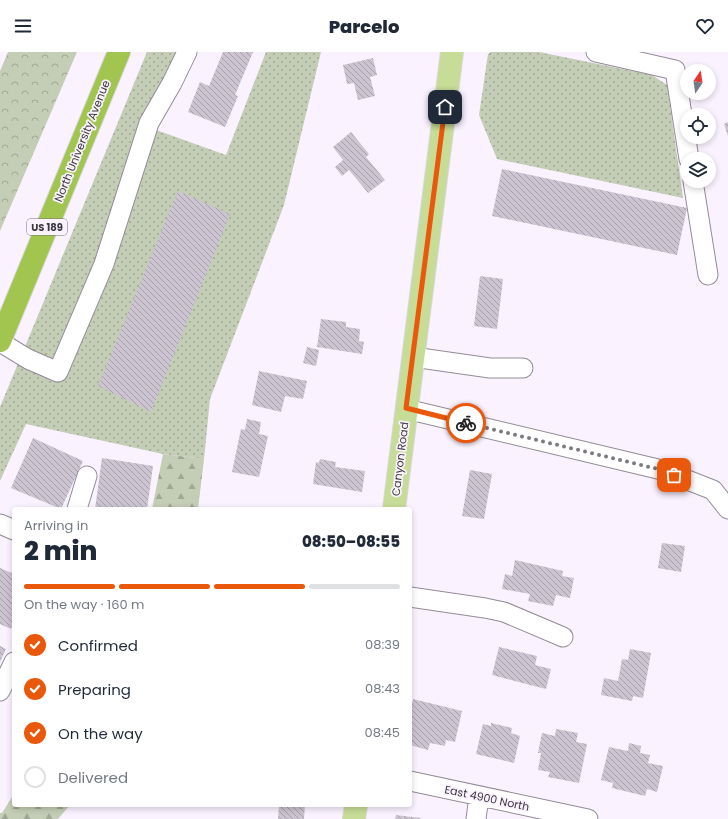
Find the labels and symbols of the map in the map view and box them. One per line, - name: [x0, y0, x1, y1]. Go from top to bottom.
- north arrow: [680, 64, 716, 100]
- street label: North University Avenue: [50, 78, 114, 204]
- pin: [428, 90, 462, 124]
- road number: US 189: [27, 219, 67, 235]
- courier: [446, 403, 486, 443]
- street label: Canyon Road: [388, 421, 412, 497]
- pin: [657, 458, 691, 492]
- street label: East 4900 North: [443, 781, 531, 815]

